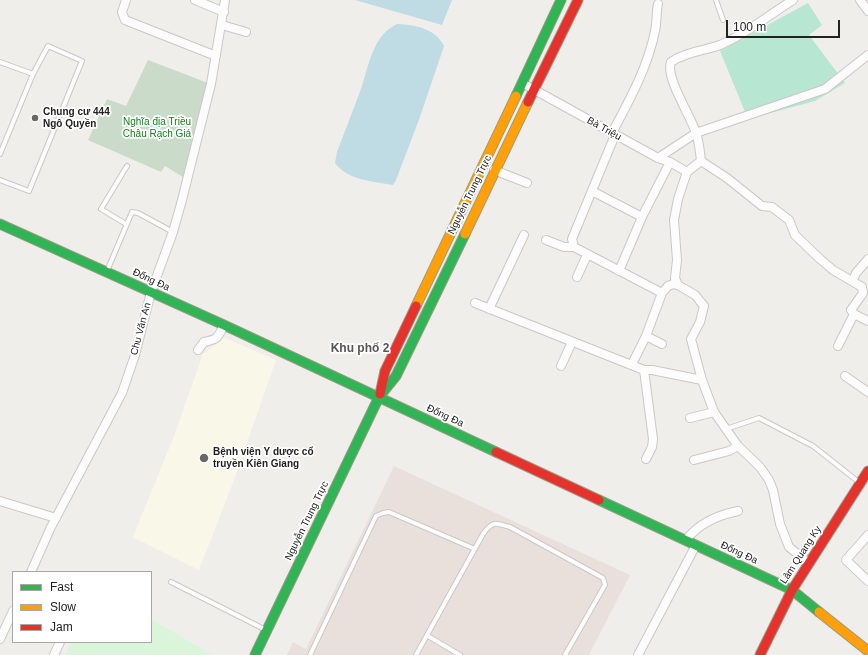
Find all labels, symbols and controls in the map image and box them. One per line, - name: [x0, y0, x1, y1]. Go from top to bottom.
- scale bar: [728, 12, 842, 38]
- text: 100 m: [733, 20, 766, 34]
- place label: Chung cư 444 Ngô Quyền: [43, 106, 110, 130]
- marker: Chung cư 444 Ngô Quyền: [30, 113, 40, 123]
- street label: Bà Triệu: [585, 115, 623, 143]
- park label: Nghĩa địa Triều Châu Rạch Giá: [123, 116, 191, 140]
- street label: Nguyễn Trung Trực: [446, 153, 494, 237]
- street label: Đống Đa: [131, 266, 171, 294]
- street label: Chu Văn An: [128, 301, 154, 357]
- district label: Khu phố 2: [331, 342, 389, 356]
- street label: Đống Đa: [425, 402, 465, 430]
- place label: Bệnh viện Y dược cổ truyền Kiên Giang: [213, 446, 313, 470]
- marker: Bệnh viện Y dược cổ truyền Kiên Giang: [198, 452, 210, 464]
- street label: Nguyễn Trung Trực: [283, 479, 331, 563]
- street label: Lâm Quang Ky: [778, 524, 824, 586]
- street label: Đống Đa: [719, 539, 759, 567]
- legend: [12, 571, 152, 643]
- text: Fast: [50, 580, 73, 594]
- text: Slow: [50, 600, 76, 614]
- text: Jam: [50, 620, 73, 634]

